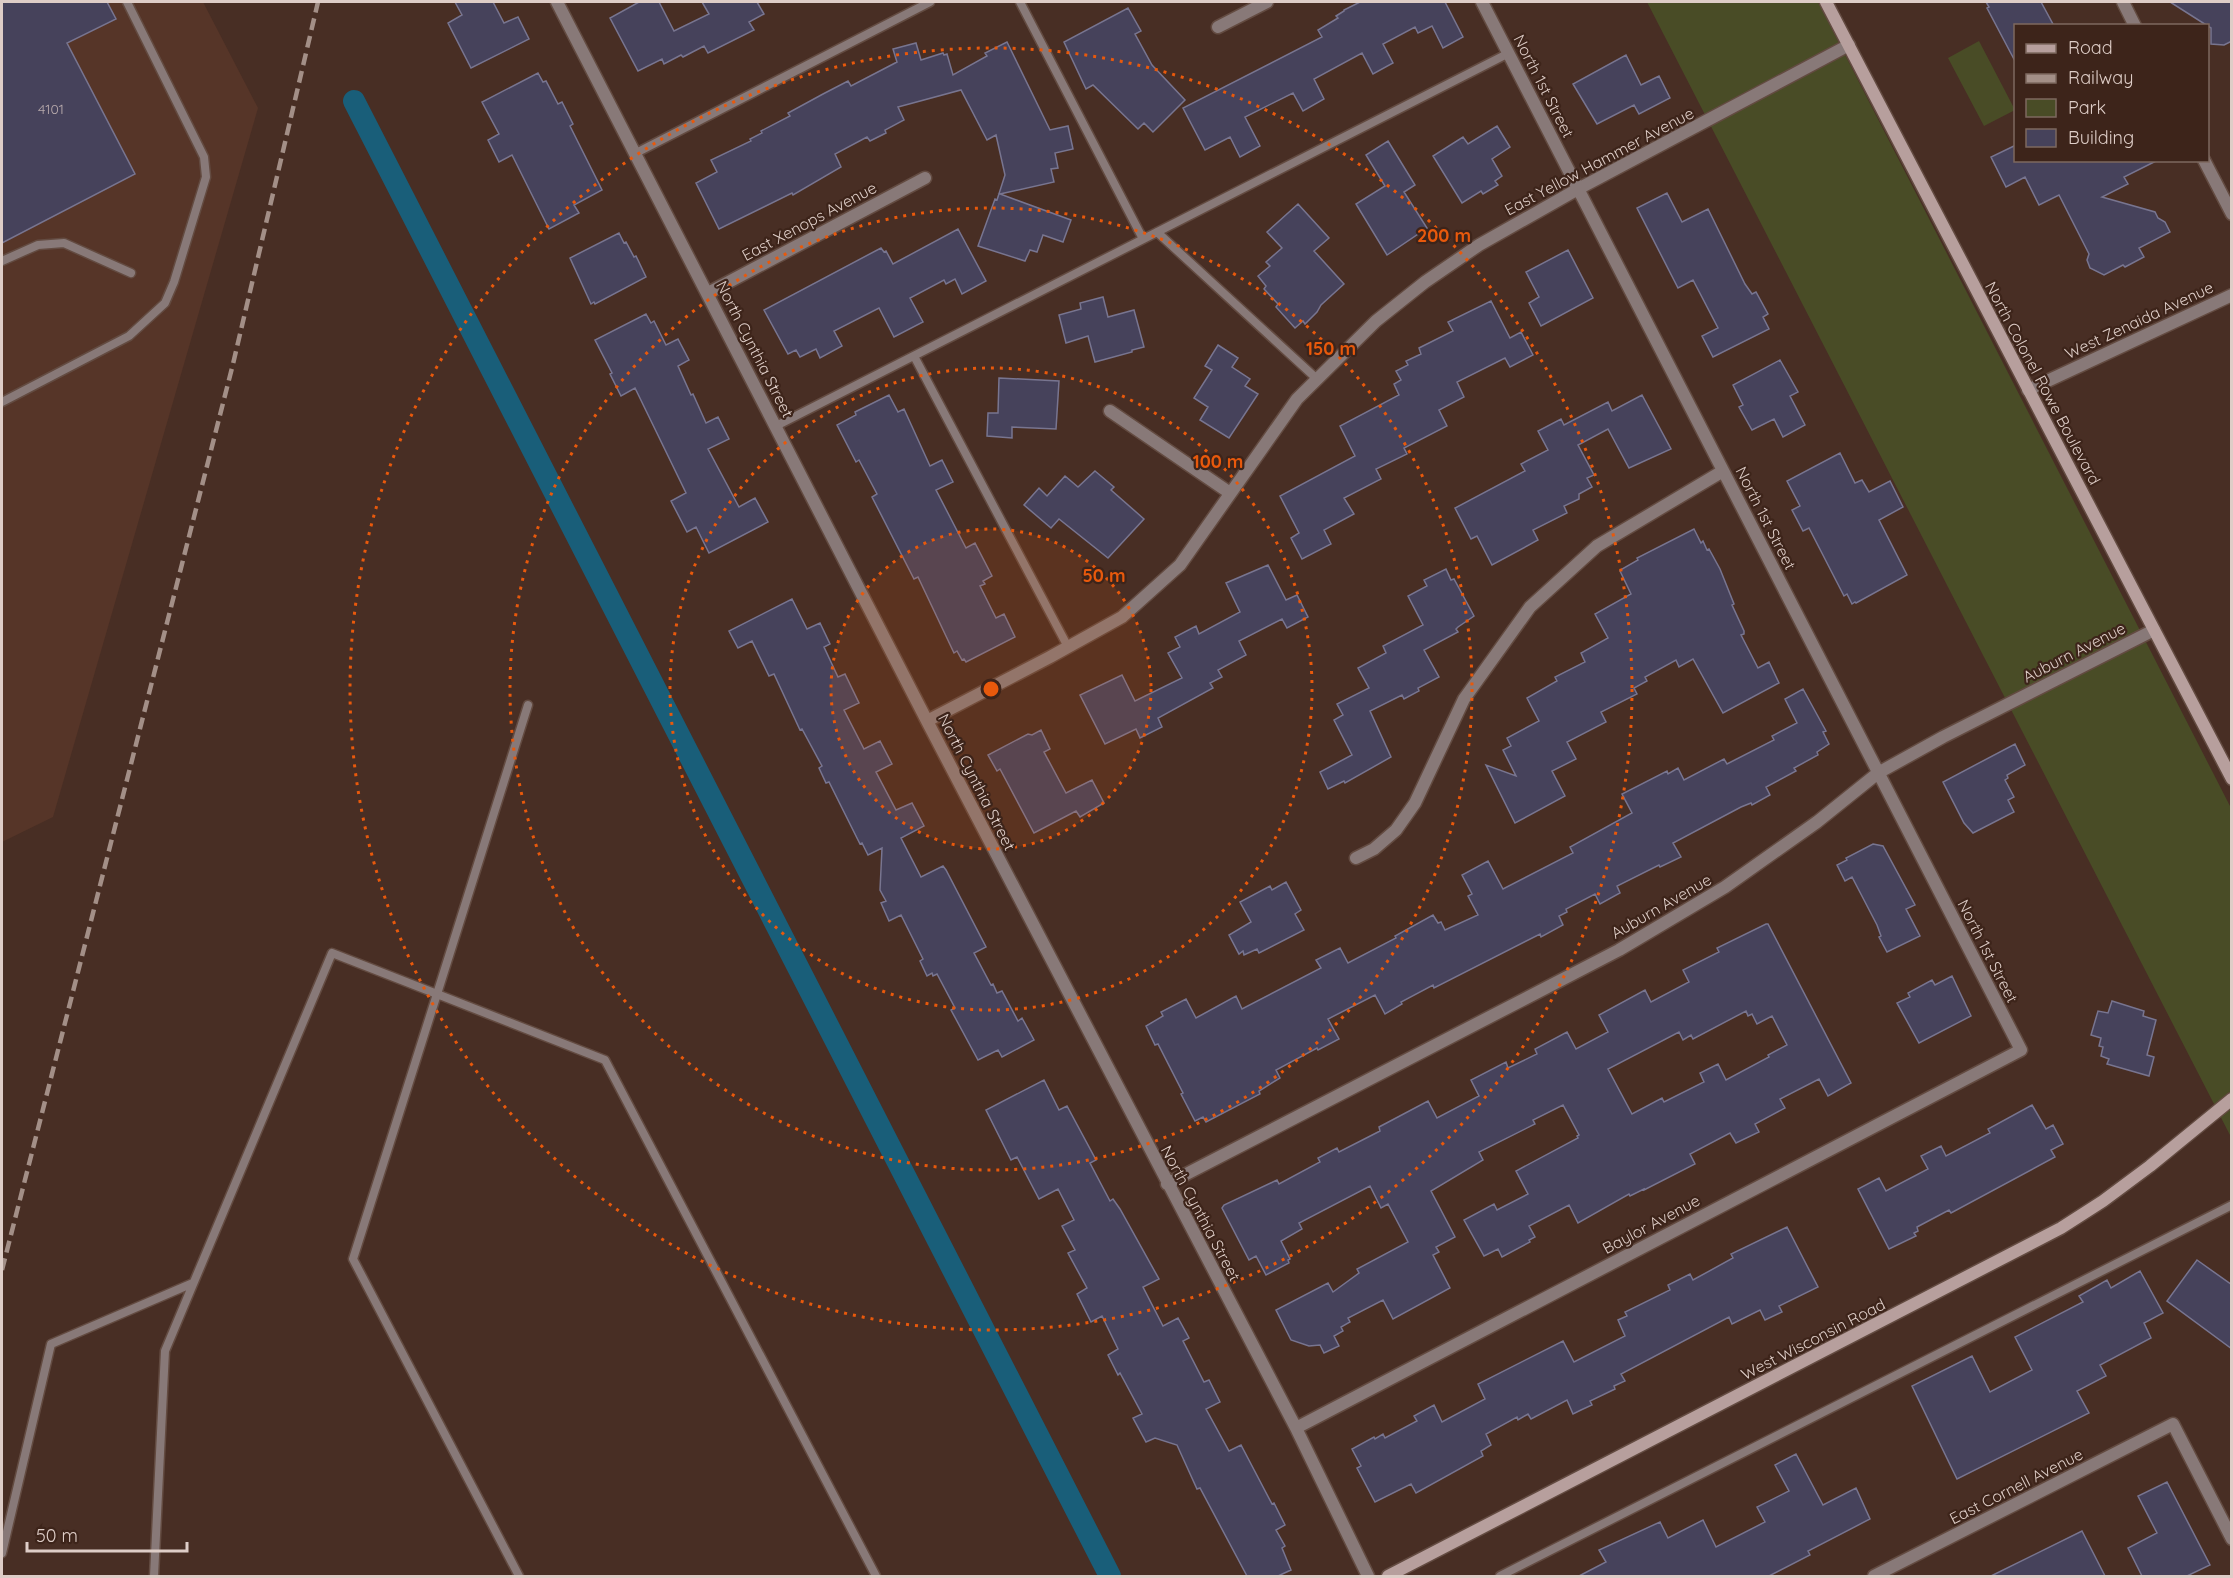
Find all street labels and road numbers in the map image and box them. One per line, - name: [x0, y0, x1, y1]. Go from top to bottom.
- street label: North 1st Street: [1509, 31, 1579, 141]
- street label: East Yellow Hammer Avenue: [1501, 103, 1697, 219]
- street label: East Xenops Avenue: [738, 177, 880, 265]
- street label: North Cynthia Street: [712, 277, 798, 421]
- street label: West Zenaida Avenue: [2062, 277, 2216, 363]
- street label: North Colonel Rowe Boulevard: [1981, 278, 2105, 488]
- street label: North 1st Street: [1731, 463, 1801, 573]
- street label: Auburn Avenue: [2019, 618, 2129, 686]
- street label: North Cynthia Street: [934, 710, 1020, 854]
- street label: Auburn Avenue: [1607, 869, 1715, 943]
- street label: North 1st Street: [1953, 896, 2023, 1006]
- street label: North Cynthia Street: [1157, 1142, 1245, 1284]
- street label: Baylor Avenue: [1599, 1190, 1703, 1258]
- street label: West Wisconsin Road: [1737, 1294, 1889, 1384]
- street label: East Cornell Avenue: [1946, 1444, 2086, 1528]

